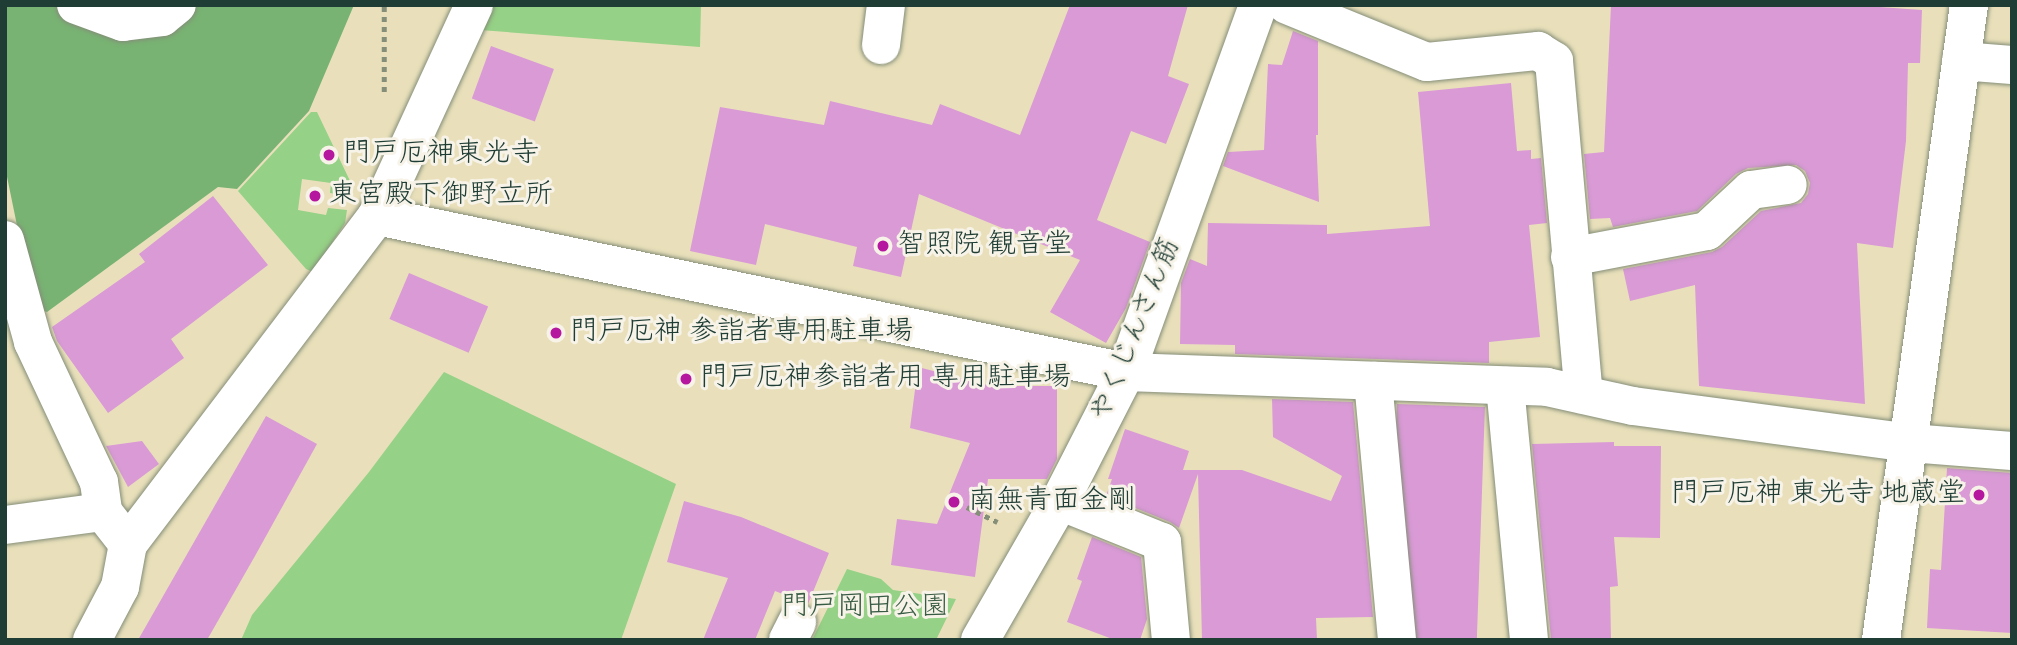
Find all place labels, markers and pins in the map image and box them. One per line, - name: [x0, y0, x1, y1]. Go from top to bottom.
- place label: 門戸厄神東光寺: [343, 138, 539, 172]
- marker: 門戸厄神東光寺: [321, 147, 337, 163]
- place label: 東宮殿下御野立所: [329, 179, 553, 213]
- marker: 東宮殿下御野立所: [307, 188, 323, 204]
- place label: 智照院 観音堂: [897, 229, 1072, 263]
- marker: 智照院 観音堂: [875, 238, 891, 254]
- place label: 門戸厄神 参詣者専用駐車場: [570, 316, 913, 350]
- marker: 門戸厄神 参詣者専用駐車場: [548, 325, 564, 341]
- place label: 門戸厄神参詣者用 専用駐車場: [700, 362, 1071, 396]
- marker: 門戸厄神参詣者用 専用駐車場: [678, 371, 694, 387]
- place label: 門戸厄神 東光寺 地蔵堂: [1671, 478, 1965, 512]
- place label: 南無青面金剛: [968, 485, 1136, 519]
- marker: 門戸厄神 東光寺 地蔵堂: [1971, 487, 1987, 503]
- marker: 南無青面金剛: [946, 494, 962, 510]

